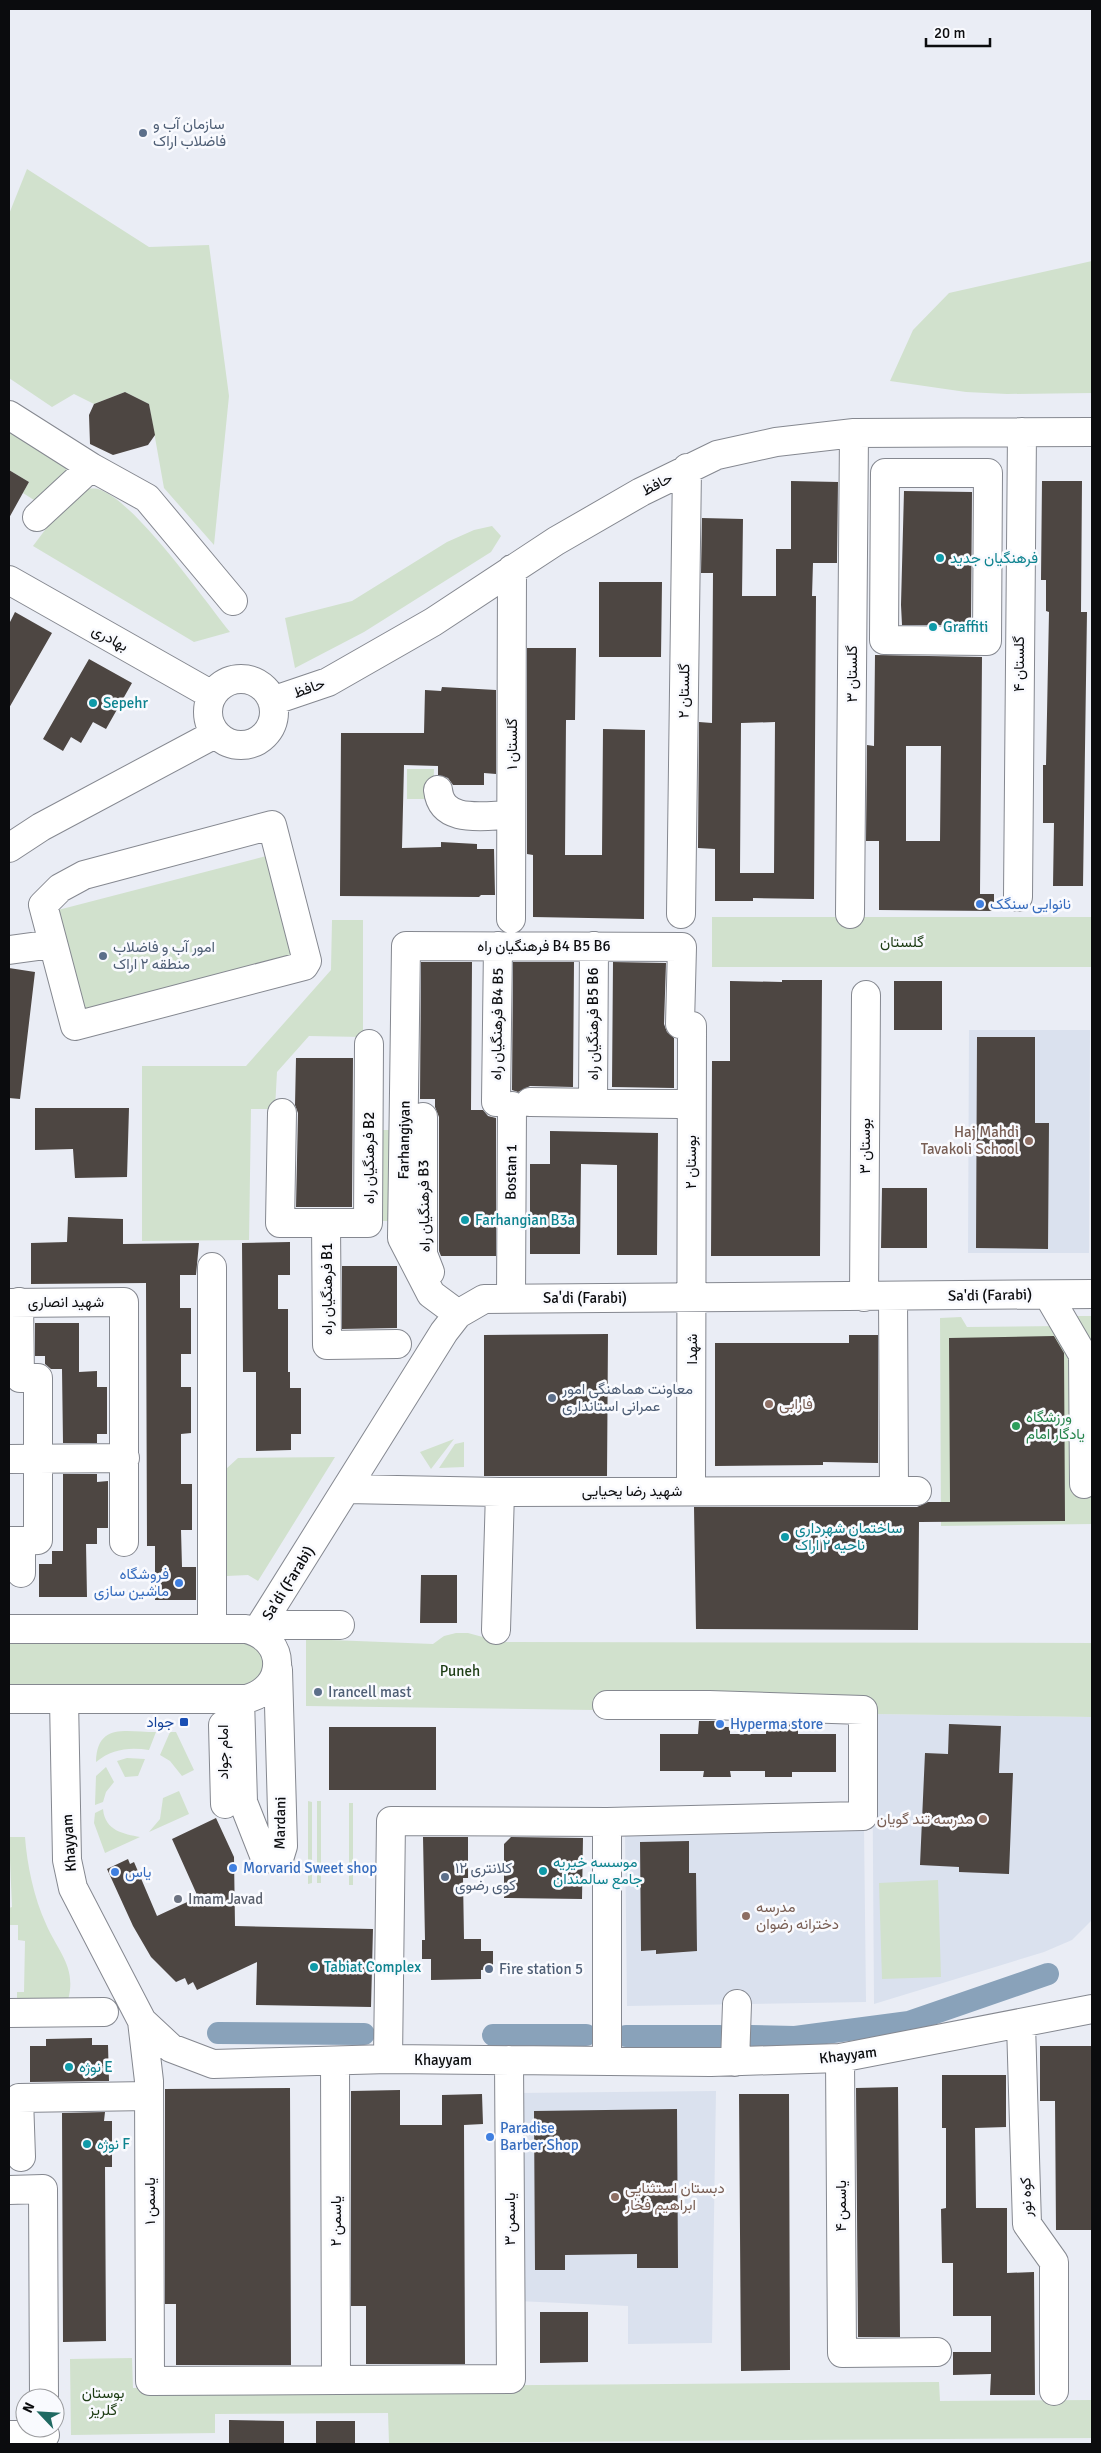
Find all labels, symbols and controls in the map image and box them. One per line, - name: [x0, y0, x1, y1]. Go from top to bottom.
- scale bar: [926, 15, 990, 47]
- text: 20 m: [934, 24, 965, 42]
- place label: سازمان آب و فاضلاب اراک: [153, 115, 226, 150]
- marker: سازمان آب و فاضلاب اراک: [137, 127, 149, 139]
- street label: حافظ: [639, 468, 675, 500]
- place label: فرهنگیان جدید: [950, 549, 1038, 567]
- marker: فرهنگیان جدید: [934, 552, 946, 564]
- place label: Graffiti: [943, 618, 988, 636]
- street label: بهادری: [88, 621, 131, 656]
- marker: Graffiti: [927, 621, 939, 633]
- street label: گلستان ۴: [1010, 636, 1028, 692]
- street label: گلستان ۳: [843, 645, 861, 703]
- street label: گلستان ۲: [675, 663, 693, 719]
- street label: حافظ: [291, 674, 327, 702]
- place label: Sepehr: [103, 694, 148, 712]
- marker: Sepehr: [87, 697, 99, 709]
- street label: گلستان ۱: [503, 718, 521, 770]
- place label: نانوایی سنگک: [990, 895, 1071, 914]
- marker: نانوایی سنگک: [974, 898, 986, 910]
- park label: گلستان: [880, 933, 924, 951]
- street label: فرهنگیان راه B4 B5 B6: [477, 937, 611, 955]
- place label: امور آب و فاضلاب منطقه ۲ اراک: [113, 938, 215, 973]
- marker: امور آب و فاضلاب منطقه ۲ اراک: [97, 950, 109, 962]
- street label: فرهنگیان راه B4 B5: [487, 967, 507, 1081]
- street label: فرهنگیان راه B5 B6: [584, 968, 602, 1080]
- street label: Farhangiyan: [394, 1100, 414, 1180]
- street label: فرهنگیان راه B2: [360, 1112, 378, 1204]
- street label: بوستان ۳: [856, 1118, 874, 1174]
- place label: Haj Mahdi Tavakoli School: [921, 1123, 1019, 1158]
- street label: بوستان ۲: [682, 1135, 700, 1189]
- marker: Haj Mahdi Tavakoli School: [1023, 1135, 1035, 1147]
- street label: Bostan 1: [502, 1144, 520, 1200]
- street label: فرهنگیان راه B3: [414, 1160, 434, 1252]
- place label: Farhangian B3a: [475, 1211, 575, 1229]
- marker: Farhangian B3a: [459, 1214, 471, 1226]
- street label: فرهنگیان راه B1: [318, 1243, 336, 1335]
- street label: Sa'di (Farabi): [948, 1285, 1032, 1305]
- street label: Sa'di (Farabi): [543, 1289, 627, 1307]
- street label: شهید انصاری: [28, 1293, 104, 1312]
- street label: شهدا: [683, 1333, 701, 1364]
- place label: معاونت هماهنگی امور عمرانی استانداری: [561, 1380, 693, 1416]
- marker: معاونت هماهنگی امور عمرانی استانداری: [546, 1392, 558, 1404]
- place label: فارابی: [779, 1395, 813, 1414]
- marker: فارابی: [763, 1398, 775, 1410]
- place label: ورزشگاه یادگار امام: [1026, 1408, 1085, 1444]
- marker: ورزشگاه یادگار امام: [1010, 1420, 1022, 1432]
- street label: شهید رضا یحیایی: [582, 1482, 682, 1501]
- place label: ساختمان شهرداری ناحیه ۲ اراک: [795, 1519, 903, 1554]
- marker: ساختمان شهرداری ناحیه ۲ اراک: [779, 1531, 791, 1543]
- street label: Sa'di (Farabi): [258, 1543, 318, 1623]
- place label: فروشگاه ماشین سازی: [94, 1565, 169, 1601]
- marker: فروشگاه ماشین سازی: [173, 1577, 185, 1589]
- park label: Puneh: [440, 1662, 480, 1680]
- place label: Irancell mast: [328, 1683, 411, 1701]
- marker: Irancell mast: [312, 1686, 324, 1698]
- place label: جواد: [147, 1713, 174, 1731]
- place label: Hyperma store: [730, 1715, 823, 1733]
- marker: جواد: [178, 1716, 190, 1728]
- marker: Hyperma store: [714, 1718, 726, 1730]
- street label: امام جواد: [214, 1724, 233, 1780]
- street label: Mardani: [271, 1796, 289, 1850]
- place label: مدرسه تند گویان: [877, 1810, 973, 1828]
- street label: Khayyam: [58, 1813, 80, 1873]
- marker: مدرسه تند گویان: [977, 1813, 989, 1825]
- place label: موسسه خیریه جامع سالمندان: [553, 1853, 643, 1890]
- place label: Morvarid Sweet shop: [243, 1859, 377, 1877]
- place label: کلانتری ۱۲ کوی رضوی: [455, 1859, 516, 1895]
- marker: Morvarid Sweet shop: [227, 1862, 239, 1874]
- place label: یاس: [125, 1863, 151, 1882]
- marker: موسسه خیریه جامع سالمندان: [537, 1865, 549, 1877]
- marker: یاس: [109, 1866, 121, 1878]
- marker: کلانتری ۱۲ کوی رضوی: [439, 1871, 451, 1883]
- place label: Imam Javad: [188, 1890, 263, 1908]
- marker: Imam Javad: [172, 1893, 184, 1905]
- place label: مدرسه دخترانه رضوان: [756, 1898, 839, 1933]
- marker: مدرسه دخترانه رضوان: [740, 1910, 752, 1922]
- place label: Tabiat Complex: [324, 1958, 421, 1976]
- place label: Fire station 5: [499, 1960, 583, 1978]
- marker: Tabiat Complex: [308, 1961, 320, 1973]
- marker: Fire station 5: [483, 1963, 495, 1975]
- street label: Khayyam: [818, 2043, 878, 2067]
- street label: Khayyam: [414, 2051, 472, 2069]
- place label: نوژه E: [79, 2058, 113, 2076]
- marker: نوژه E: [63, 2061, 75, 2073]
- place label: Paradise Barber Shop: [500, 2119, 579, 2154]
- marker: Paradise Barber Shop: [484, 2131, 496, 2143]
- place label: نوژه F: [97, 2135, 130, 2153]
- marker: نوژه F: [81, 2138, 93, 2150]
- street label: یاسمن ۱: [141, 2177, 160, 2225]
- street label: کوه نور: [1016, 2177, 1036, 2218]
- place label: دبستان استثنایی ابراهیم فخار: [624, 2179, 725, 2215]
- street label: یاسمن ۴: [832, 2180, 851, 2232]
- marker: دبستان استثنایی ابراهیم فخار: [609, 2191, 621, 2203]
- street label: یاسمن ۳: [501, 2192, 520, 2246]
- street label: یاسمن ۲: [327, 2195, 346, 2247]
- park label: بوستان گلریز: [82, 2384, 124, 2419]
- north arrow: [15, 2388, 65, 2438]
- text: N: [19, 2400, 38, 2416]

